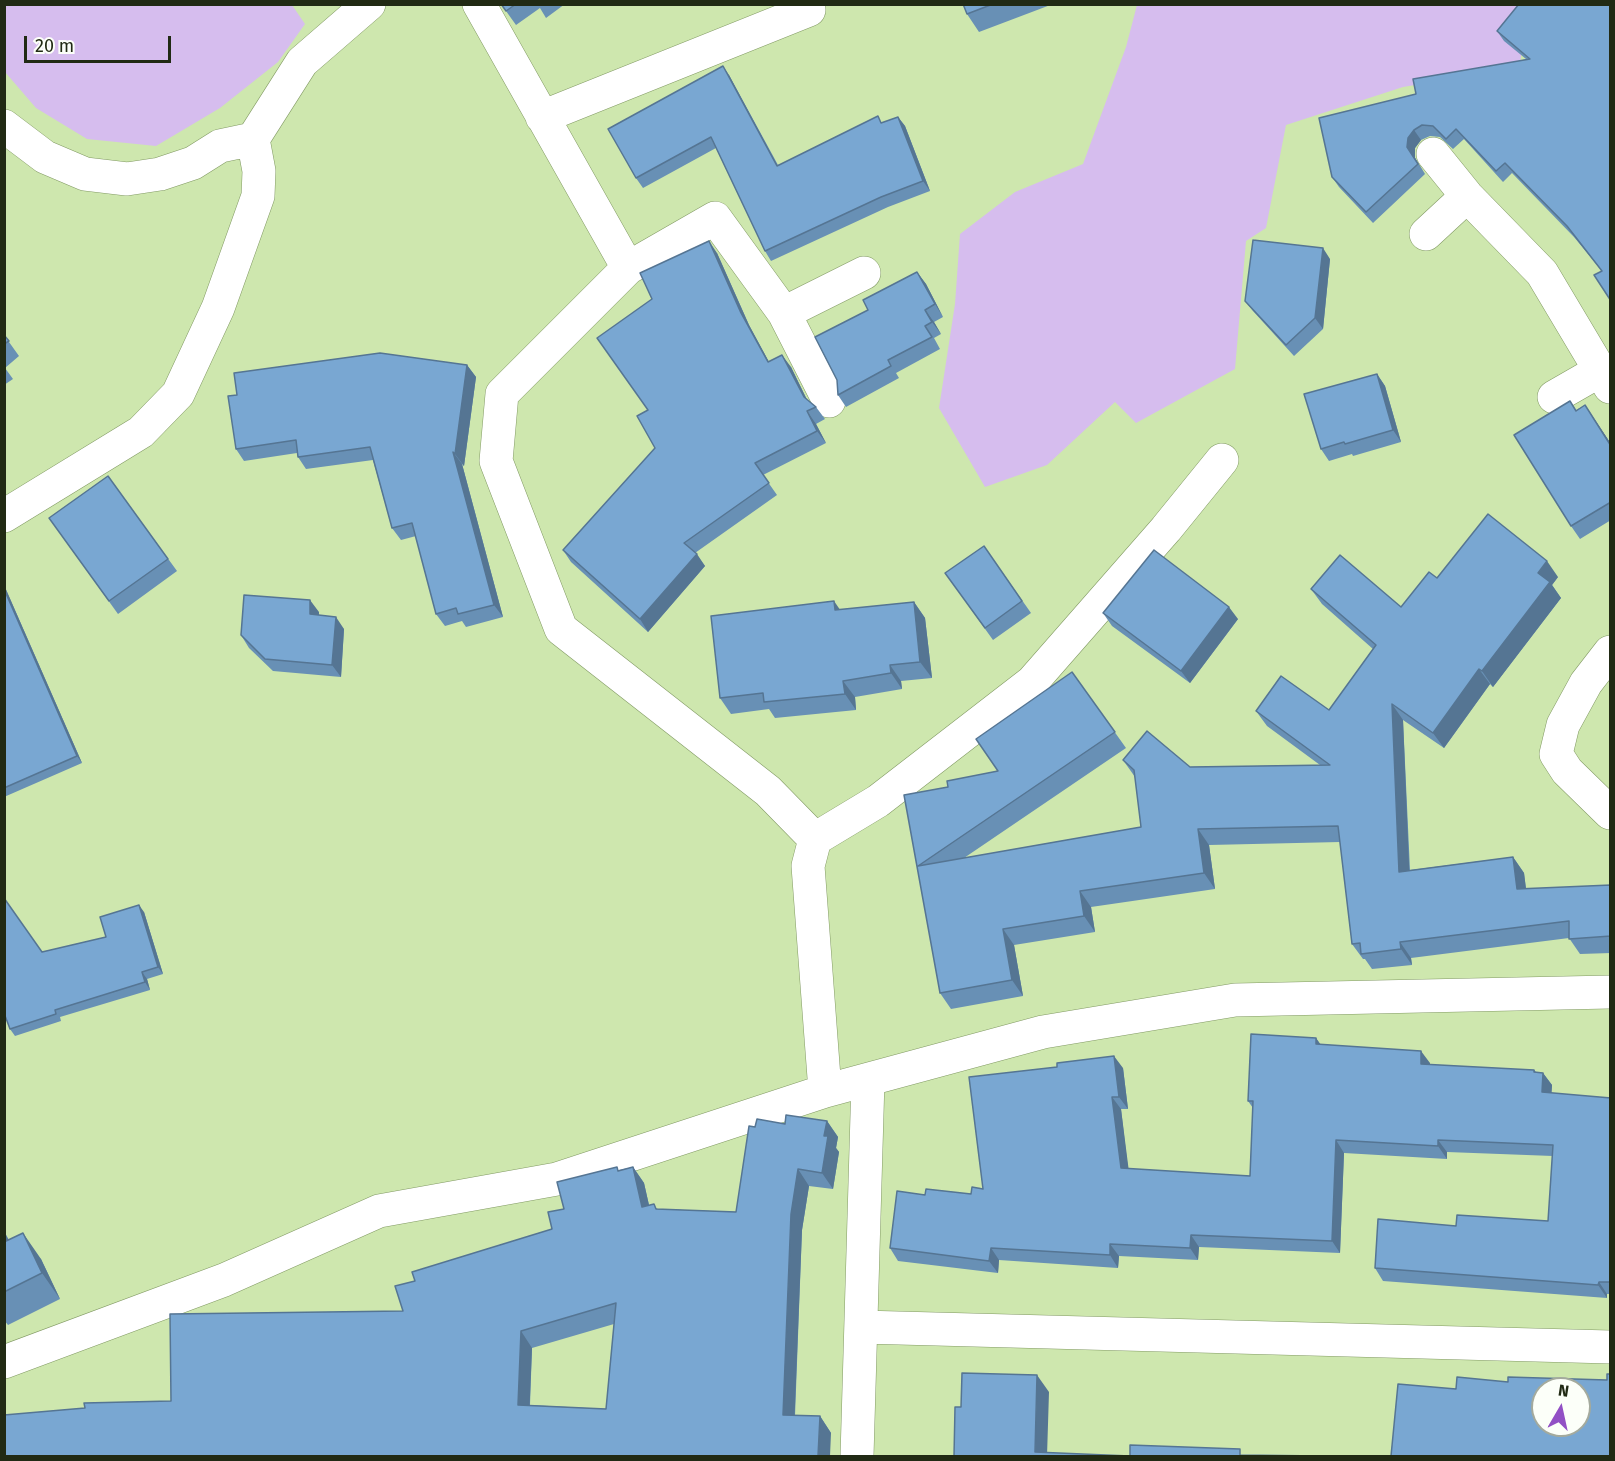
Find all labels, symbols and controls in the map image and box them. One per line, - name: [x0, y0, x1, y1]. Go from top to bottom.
- scale bar: [27, 24, 174, 62]
- text: 20 m: [35, 35, 74, 57]
- north arrow: [1531, 1377, 1591, 1437]
- text: N: [1557, 1380, 1570, 1401]

